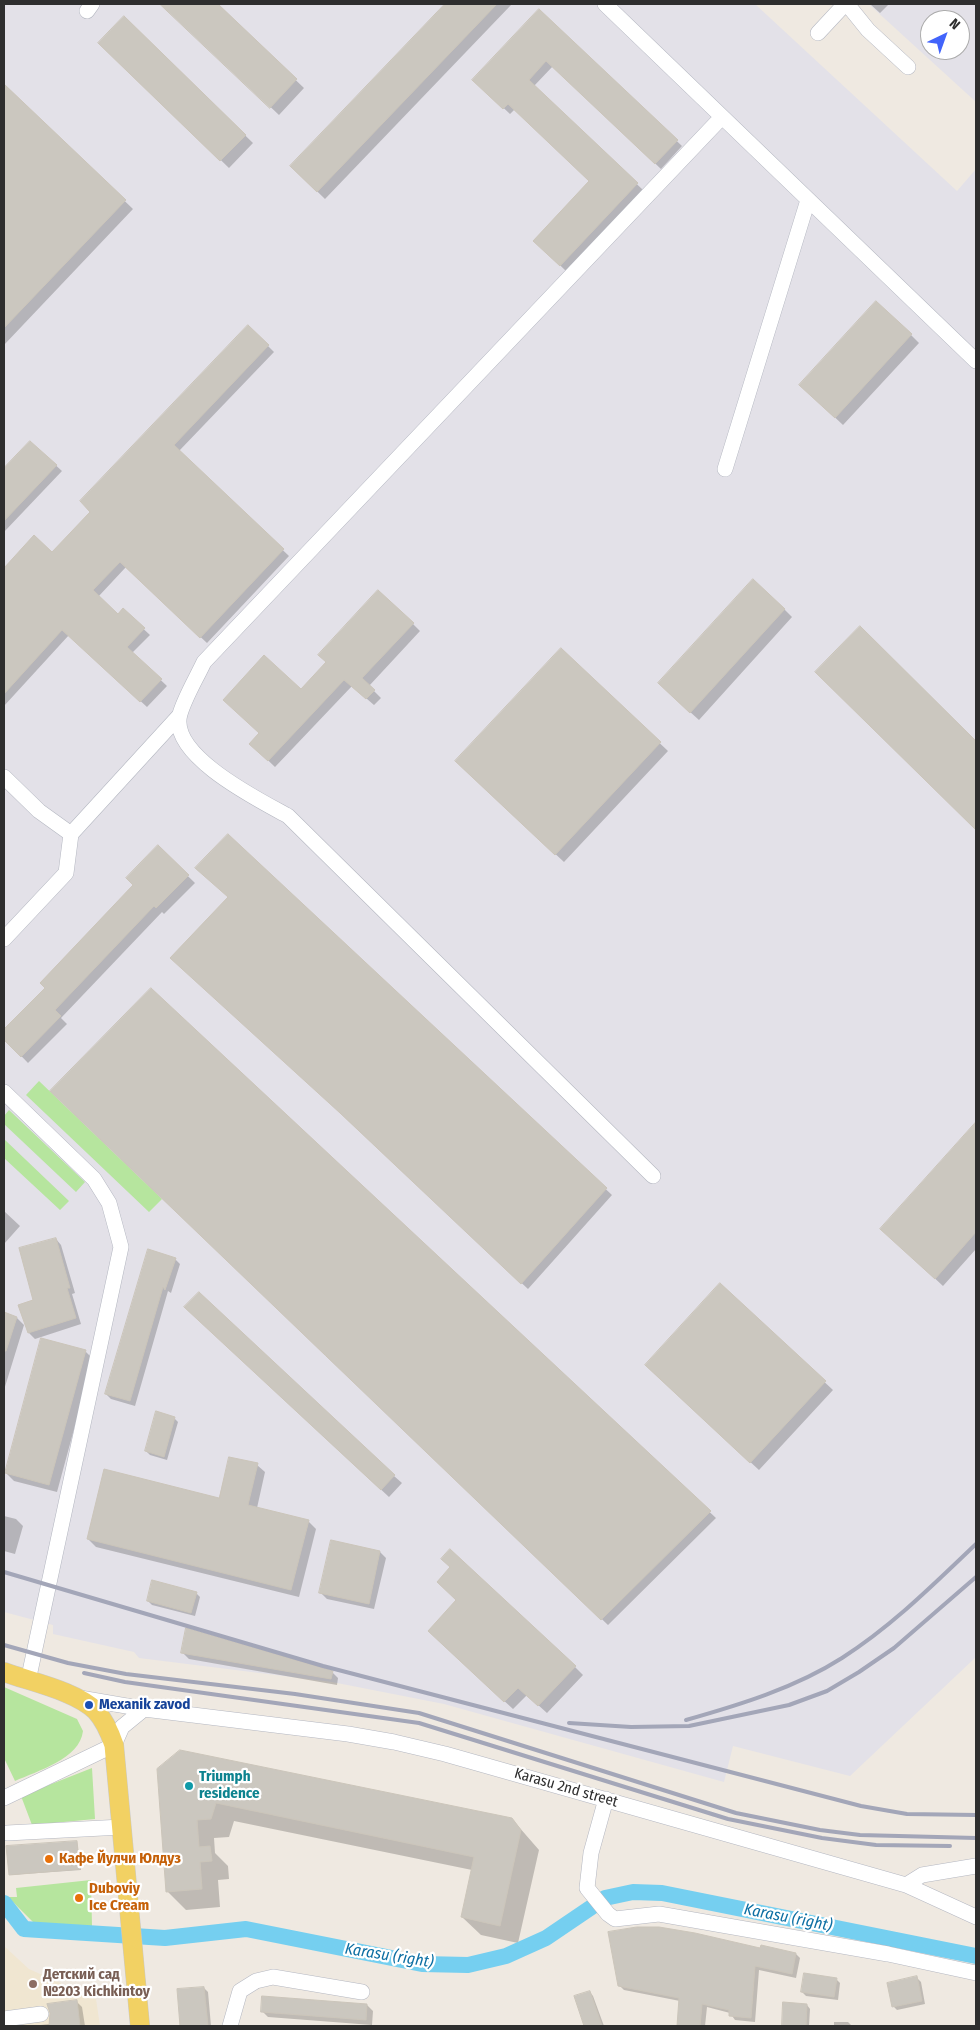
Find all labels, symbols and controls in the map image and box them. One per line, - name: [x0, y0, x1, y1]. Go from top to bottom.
- north arrow: [920, 10, 970, 60]
- text: N: [946, 15, 964, 33]
- place label: Mexanik zavod: [99, 1696, 190, 1714]
- marker: Mexanik zavod: [83, 1699, 95, 1711]
- street label: Karasu 2nd street: [512, 1765, 620, 1811]
- place label: Triumph residence: [199, 1768, 260, 1803]
- marker: Triumph residence: [183, 1780, 195, 1792]
- place label: Кафе Йулчи Юлдуз: [59, 1850, 181, 1868]
- marker: Кафе Йулчи Юлдуз: [43, 1853, 55, 1865]
- place label: Duboviy Ice Cream: [89, 1880, 149, 1915]
- marker: Duboviy Ice Cream: [73, 1892, 85, 1904]
- water label: Karasu (right): [742, 1900, 834, 1936]
- water label: Karasu (right): [343, 1940, 435, 1972]
- place label: Детский сад №203 Kichkintoy: [43, 1966, 150, 2001]
- marker: Детский сад №203 Kichkintoy: [27, 1978, 39, 1990]

